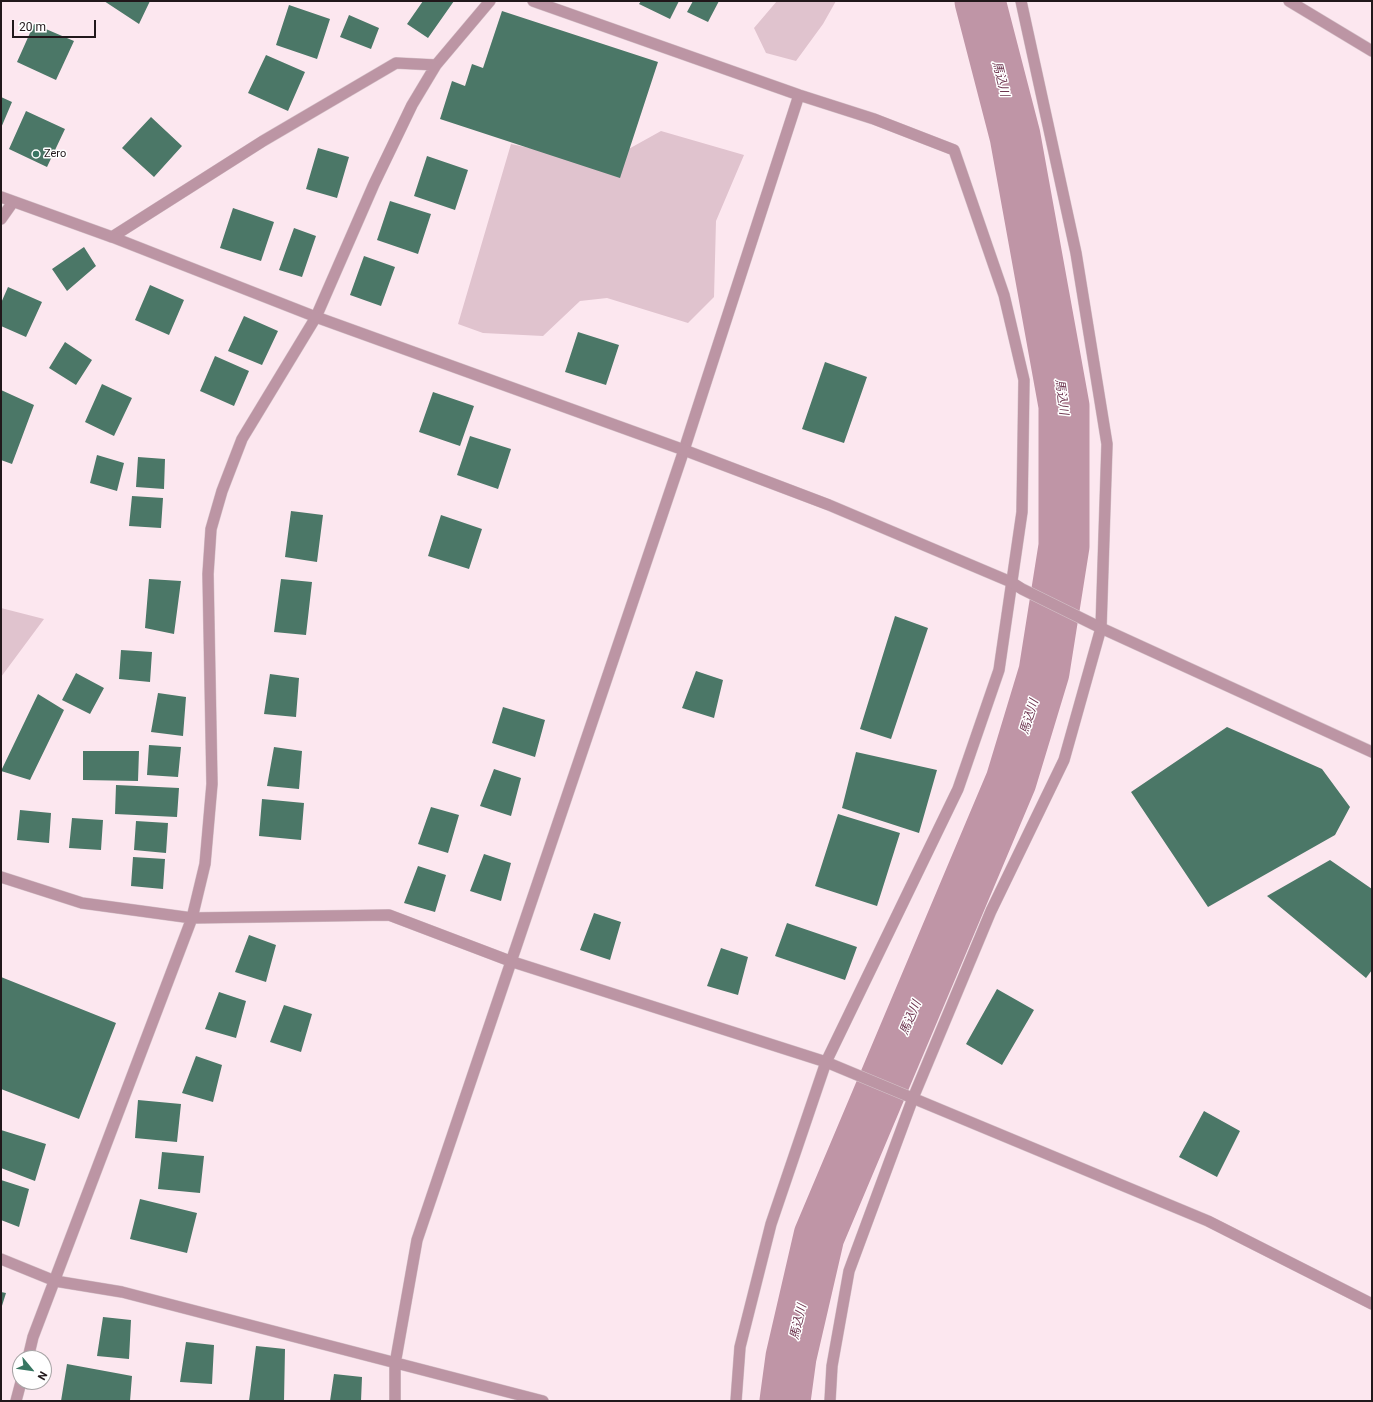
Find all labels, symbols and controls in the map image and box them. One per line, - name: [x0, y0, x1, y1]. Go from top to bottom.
- scale bar: [14, 12, 98, 38]
- text: 20 m: [19, 20, 46, 34]
- water label: 馬込川: [989, 60, 1011, 98]
- place label: Zero: [44, 147, 66, 161]
- marker: Zero: [31, 149, 41, 159]
- water label: 馬込川: [1052, 378, 1070, 416]
- water label: 馬込川: [1018, 698, 1042, 736]
- water label: 馬込川: [897, 999, 925, 1037]
- water label: 馬込川: [788, 1303, 810, 1341]
- north arrow: [12, 1350, 52, 1390]
- text: N: [34, 1369, 50, 1382]

